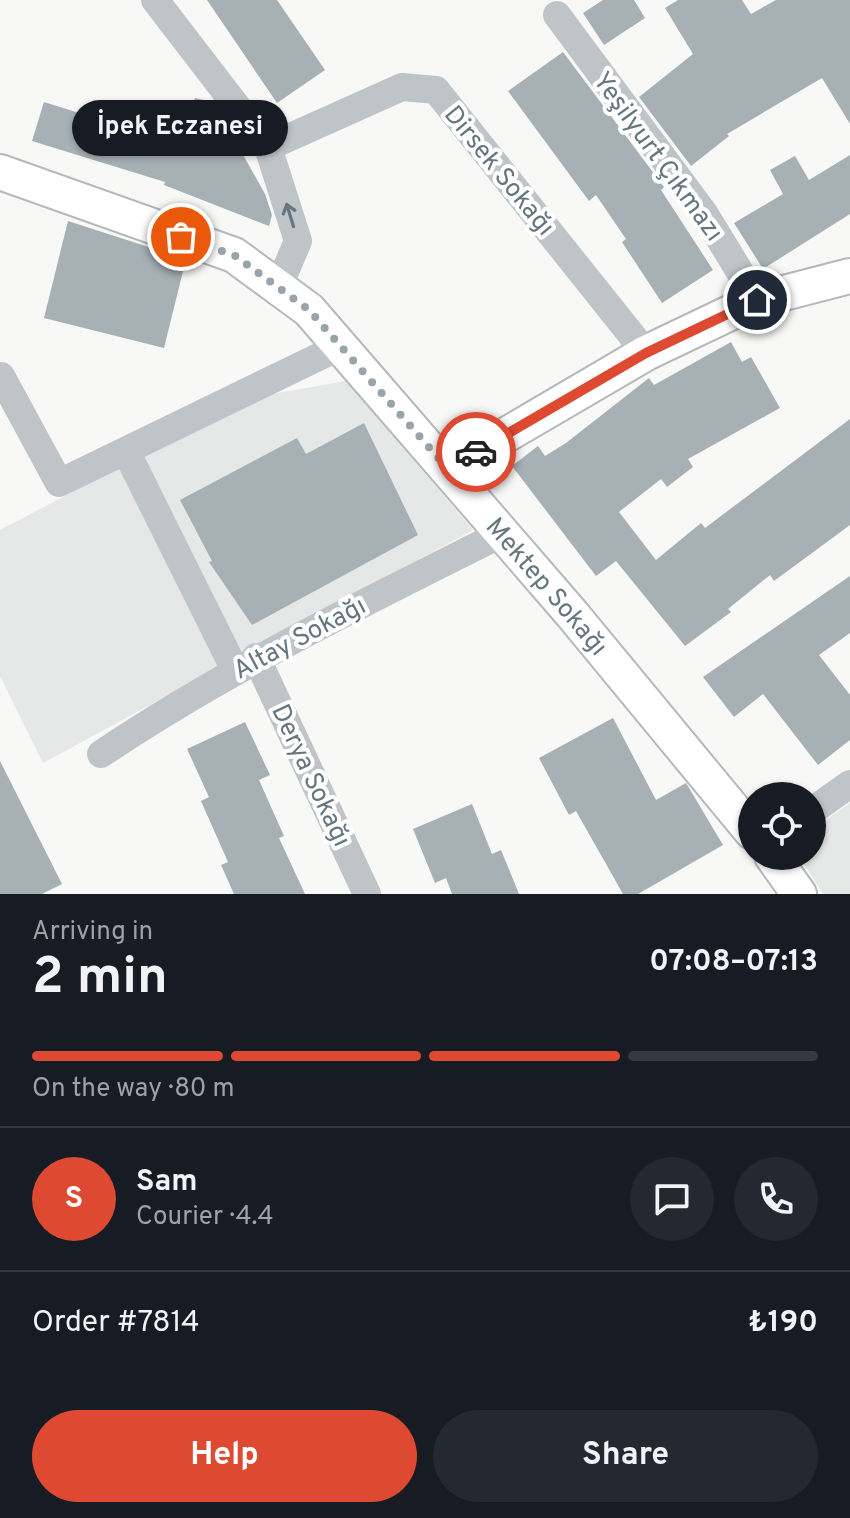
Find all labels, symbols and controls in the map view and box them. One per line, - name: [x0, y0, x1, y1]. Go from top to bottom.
- street label: Yeşilyurt Çıkmazı: [584, 66, 730, 249]
- street label: Dirsek Sokağı: [435, 100, 561, 243]
- callout: İpek Eczanesi: [73, 101, 289, 157]
- text: İpek Eczanesi: [97, 111, 263, 144]
- one-way arrow: [281, 202, 296, 227]
- pin: [147, 203, 215, 271]
- icon: bag: [159, 215, 203, 259]
- pin: [723, 266, 791, 334]
- icon: home: [735, 278, 779, 322]
- courier: [436, 412, 516, 492]
- icon: car: [454, 430, 498, 474]
- street label: Mektep Sokağı: [477, 512, 614, 663]
- street label: Altay Sokağı: [228, 590, 372, 688]
- street label: Derya Sokağı: [262, 700, 357, 853]
- map controls: [738, 782, 826, 870]
- button: locate: [738, 782, 826, 870]
- text: Arriving in: [32, 916, 153, 949]
- text: 07:08–07:13: [649, 944, 818, 981]
- text: 2 min: [32, 946, 168, 1012]
- text: On the way · 80 m: [32, 1073, 235, 1106]
- button: chat: [630, 1157, 714, 1241]
- button: phone: [734, 1157, 818, 1241]
- text: Sam: [136, 1164, 198, 1201]
- text: S: [65, 1181, 83, 1218]
- text: Courier · 4.4: [136, 1201, 274, 1234]
- text: Order #7814: [32, 1305, 200, 1342]
- text: ₺190: [748, 1305, 818, 1342]
- button: Help: [32, 1410, 417, 1502]
- button: Share: [433, 1410, 818, 1502]

